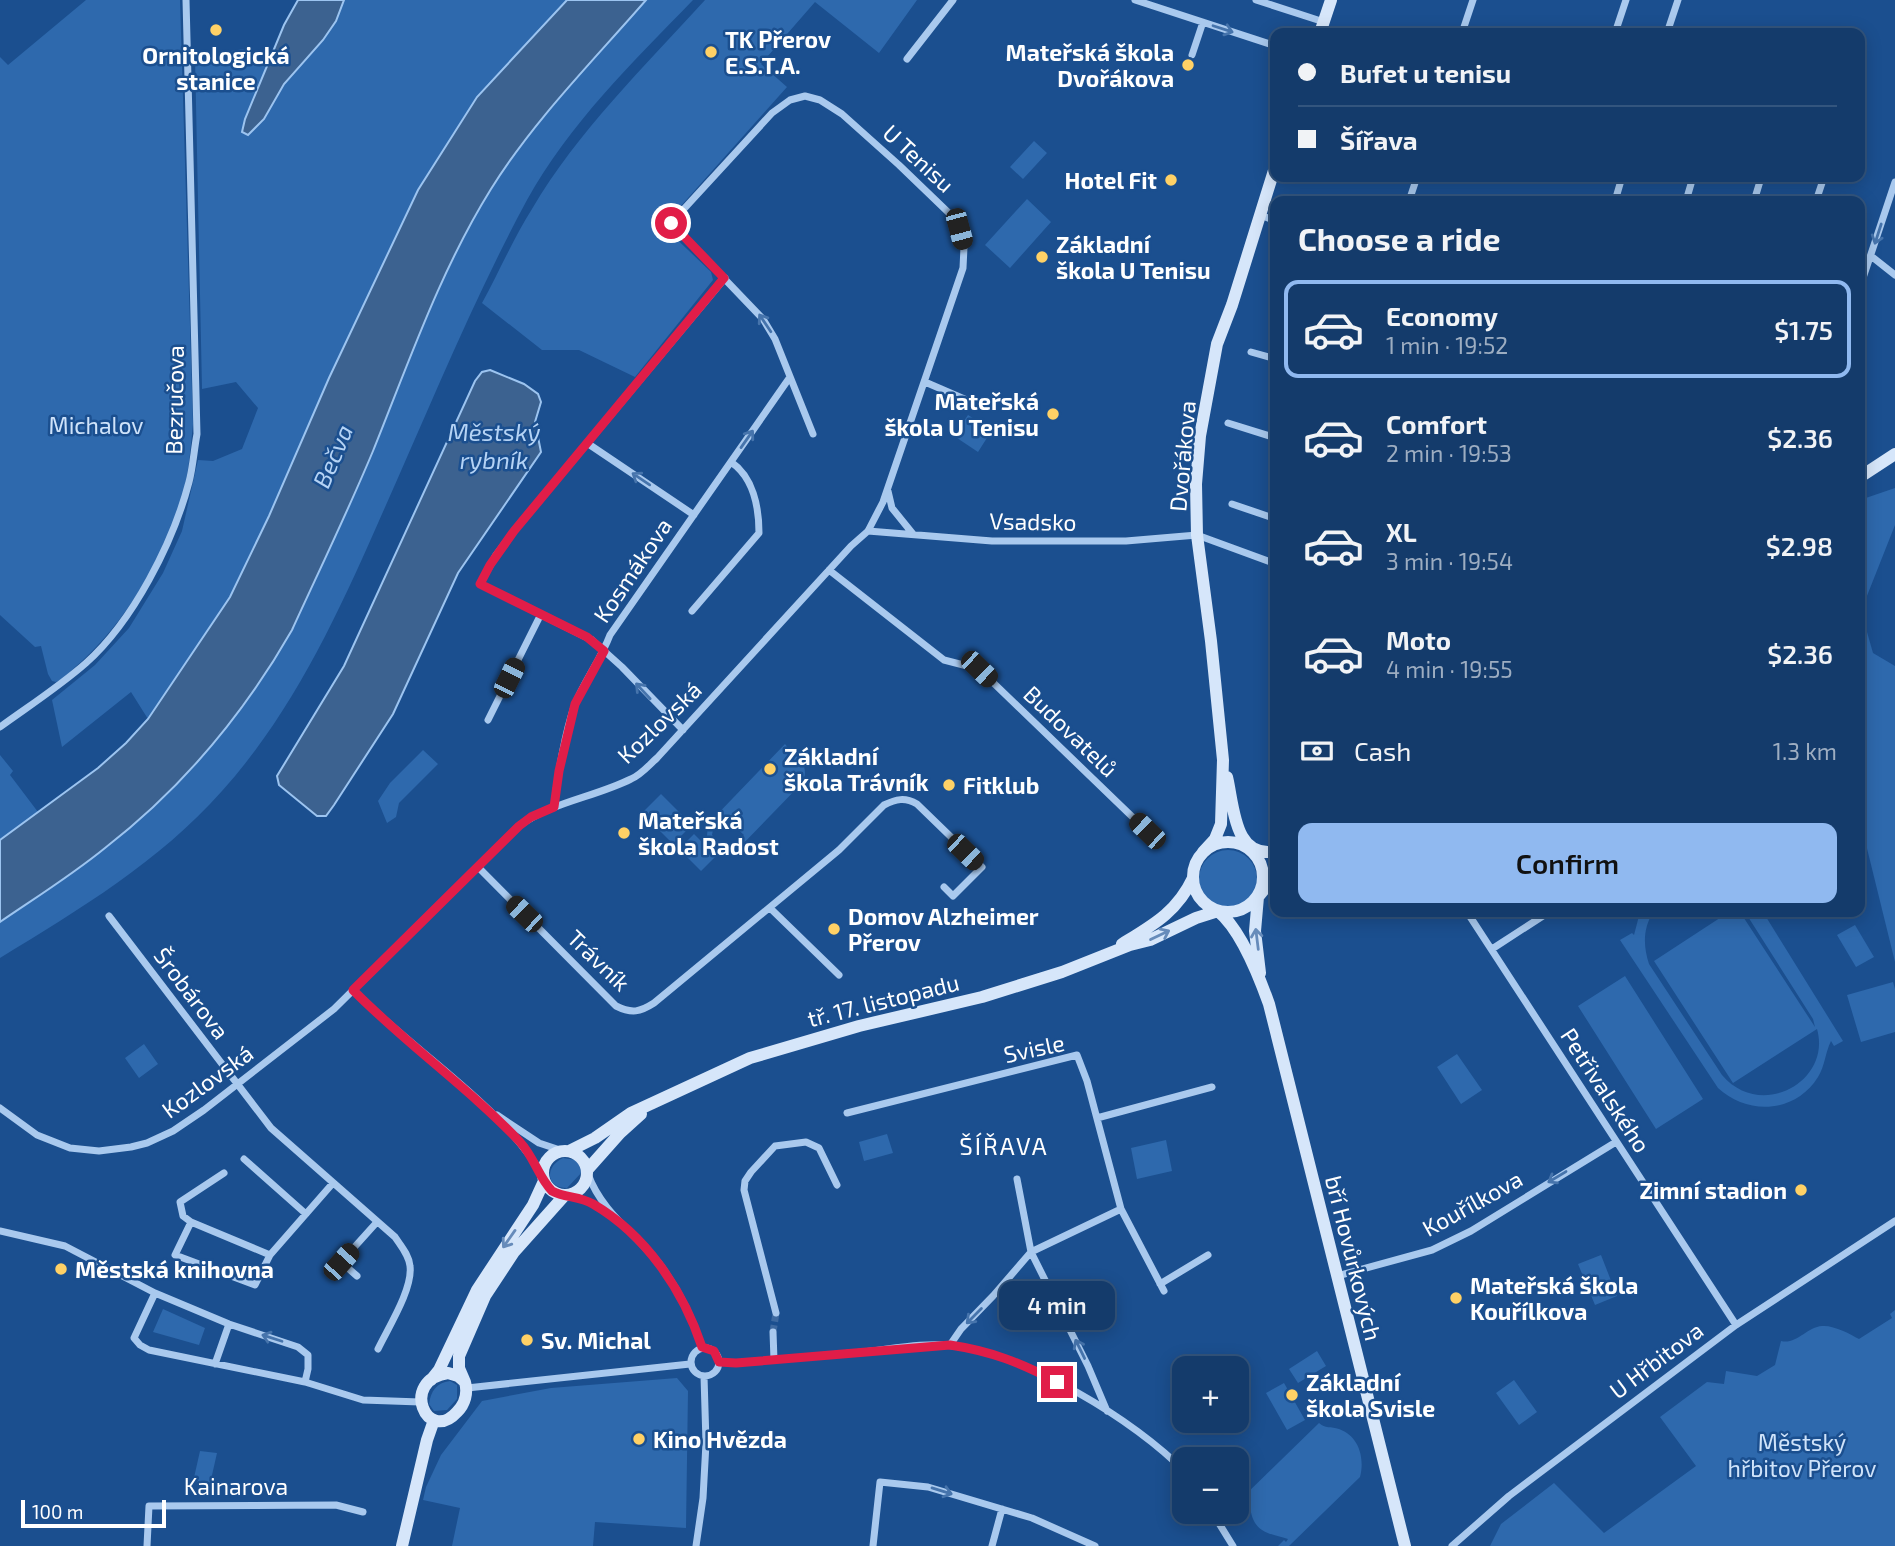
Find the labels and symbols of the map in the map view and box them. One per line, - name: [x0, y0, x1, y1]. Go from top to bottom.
- marker: Ornitologická stanice: [208, 22, 224, 38]
- one-way arrow: [1212, 23, 1234, 36]
- place label: TK Přerov E.S.T.A.: [725, 25, 831, 79]
- place label: Mateřská škola Dvořákova: [1006, 38, 1174, 92]
- place label: Ornitologická stanice: [142, 41, 290, 95]
- marker: TK Přerov E.S.T.A.: [703, 44, 719, 60]
- marker: Mateřská škola Dvořákova: [1180, 57, 1196, 73]
- street label: U Tenisu: [878, 118, 960, 198]
- place label: Hotel Fit: [1065, 166, 1157, 194]
- marker: Hotel Fit: [1163, 172, 1179, 188]
- car: [944, 206, 975, 252]
- route start: [655, 207, 687, 239]
- one-way arrow: [1871, 223, 1883, 245]
- place label: Základní škola U Tenisu: [1056, 230, 1211, 284]
- marker: Základní škola U Tenisu: [1034, 249, 1050, 265]
- one-way arrow: [758, 314, 772, 333]
- street label: Bezručova: [159, 345, 189, 455]
- place label: Mateřská škola U Tenisu: [884, 387, 1039, 441]
- street label: Dvořákova: [1163, 399, 1201, 513]
- marker: Mateřská škola U Tenisu: [1045, 406, 1061, 422]
- park label: Michalov: [48, 411, 144, 439]
- water label: Městský rybník: [448, 417, 540, 474]
- water label: Bečva: [306, 420, 358, 492]
- one-way arrow: [740, 430, 754, 449]
- one-way arrow: [632, 472, 651, 486]
- street label: Vsadsko: [989, 506, 1077, 536]
- street label: Kosmákova: [587, 513, 677, 627]
- car: [957, 647, 1002, 691]
- car: [491, 655, 528, 701]
- street label: Kozlovská: [611, 675, 707, 769]
- street label: Budovatelů: [1018, 680, 1124, 782]
- one-way arrow: [635, 682, 651, 700]
- place label: Základní škola Trávník: [784, 742, 929, 796]
- marker: Základní škola Trávník: [762, 761, 778, 777]
- place label: Fitklub: [963, 771, 1039, 799]
- marker: Fitklub: [941, 777, 957, 793]
- place label: Mateřská škola Radost: [638, 806, 779, 860]
- car: [1125, 809, 1170, 853]
- marker: Mateřská škola Radost: [616, 825, 632, 841]
- car: [943, 830, 988, 874]
- car: [502, 892, 547, 936]
- place label: Domov Alzheimer Přerov: [848, 902, 1039, 956]
- marker: Domov Alzheimer Přerov: [826, 921, 842, 937]
- street label: Trávník: [562, 924, 636, 997]
- one-way arrow: [1149, 928, 1170, 942]
- one-way arrow: [1250, 928, 1263, 951]
- street label: Šrobárova: [149, 942, 235, 1044]
- street label: tř. 17. listopadu: [804, 968, 962, 1032]
- street label: Petřivalského: [1555, 1022, 1657, 1158]
- street label: Svisle: [1001, 1028, 1067, 1068]
- street label: Kozlovská: [156, 1039, 258, 1123]
- district label: ŠÍŘAVA: [959, 1131, 1049, 1160]
- street label: Kouřílkova: [1417, 1164, 1527, 1242]
- one-way arrow: [1548, 1170, 1568, 1184]
- street label: bří Hovůrkových: [1320, 1173, 1388, 1343]
- place label: Zimní stadion: [1640, 1176, 1787, 1204]
- marker: Zimní stadion: [1793, 1182, 1809, 1198]
- one-way arrow: [502, 1229, 516, 1248]
- car: [320, 1239, 363, 1285]
- place label: Městská knihovna: [75, 1255, 274, 1283]
- marker: Městská knihovna: [53, 1261, 69, 1277]
- place label: Mateřská škola Kouřílkova: [1470, 1271, 1638, 1325]
- callout: 4 min: [999, 1280, 1115, 1330]
- marker: Mateřská škola Kouřílkova: [1448, 1290, 1464, 1306]
- one-way arrow: [965, 1308, 982, 1325]
- street label: U Hřbitova: [1604, 1316, 1708, 1404]
- place label: Sv. Michal: [541, 1326, 651, 1354]
- one-way arrow: [261, 1331, 283, 1343]
- marker: Sv. Michal: [519, 1332, 535, 1348]
- one-way arrow: [1073, 1339, 1086, 1360]
- route end: [1041, 1366, 1073, 1398]
- place label: Základní škola Svisle: [1306, 1368, 1435, 1422]
- marker: Základní škola Svisle: [1284, 1387, 1300, 1403]
- place label: Kino Hvězda: [653, 1425, 787, 1453]
- park label: Městský hřbitov Přerov: [1728, 1428, 1876, 1482]
- marker: Kino Hvězda: [631, 1431, 647, 1447]
- street label: Kainarova: [184, 1472, 288, 1500]
- one-way arrow: [930, 1485, 952, 1498]
- scale bar: [21, 1497, 166, 1529]

